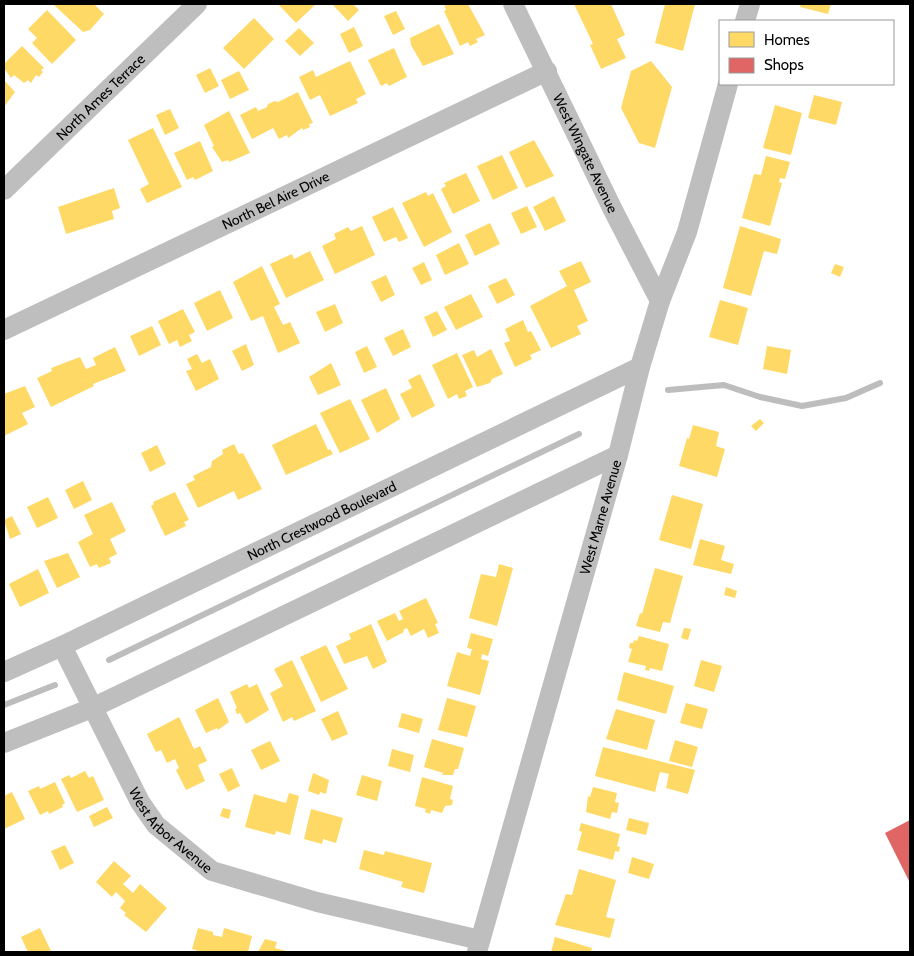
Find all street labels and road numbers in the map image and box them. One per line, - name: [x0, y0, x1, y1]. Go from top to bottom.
- street label: North Ames Terrace: [52, 50, 149, 144]
- street label: West Wingate Avenue: [549, 91, 622, 216]
- street label: North Bel Aire Drive: [219, 167, 332, 234]
- street label: West Marne Avenue: [576, 458, 625, 577]
- street label: North Crestwood Boulevard: [244, 477, 399, 564]
- street label: West Arbor Avenue: [125, 784, 216, 877]

